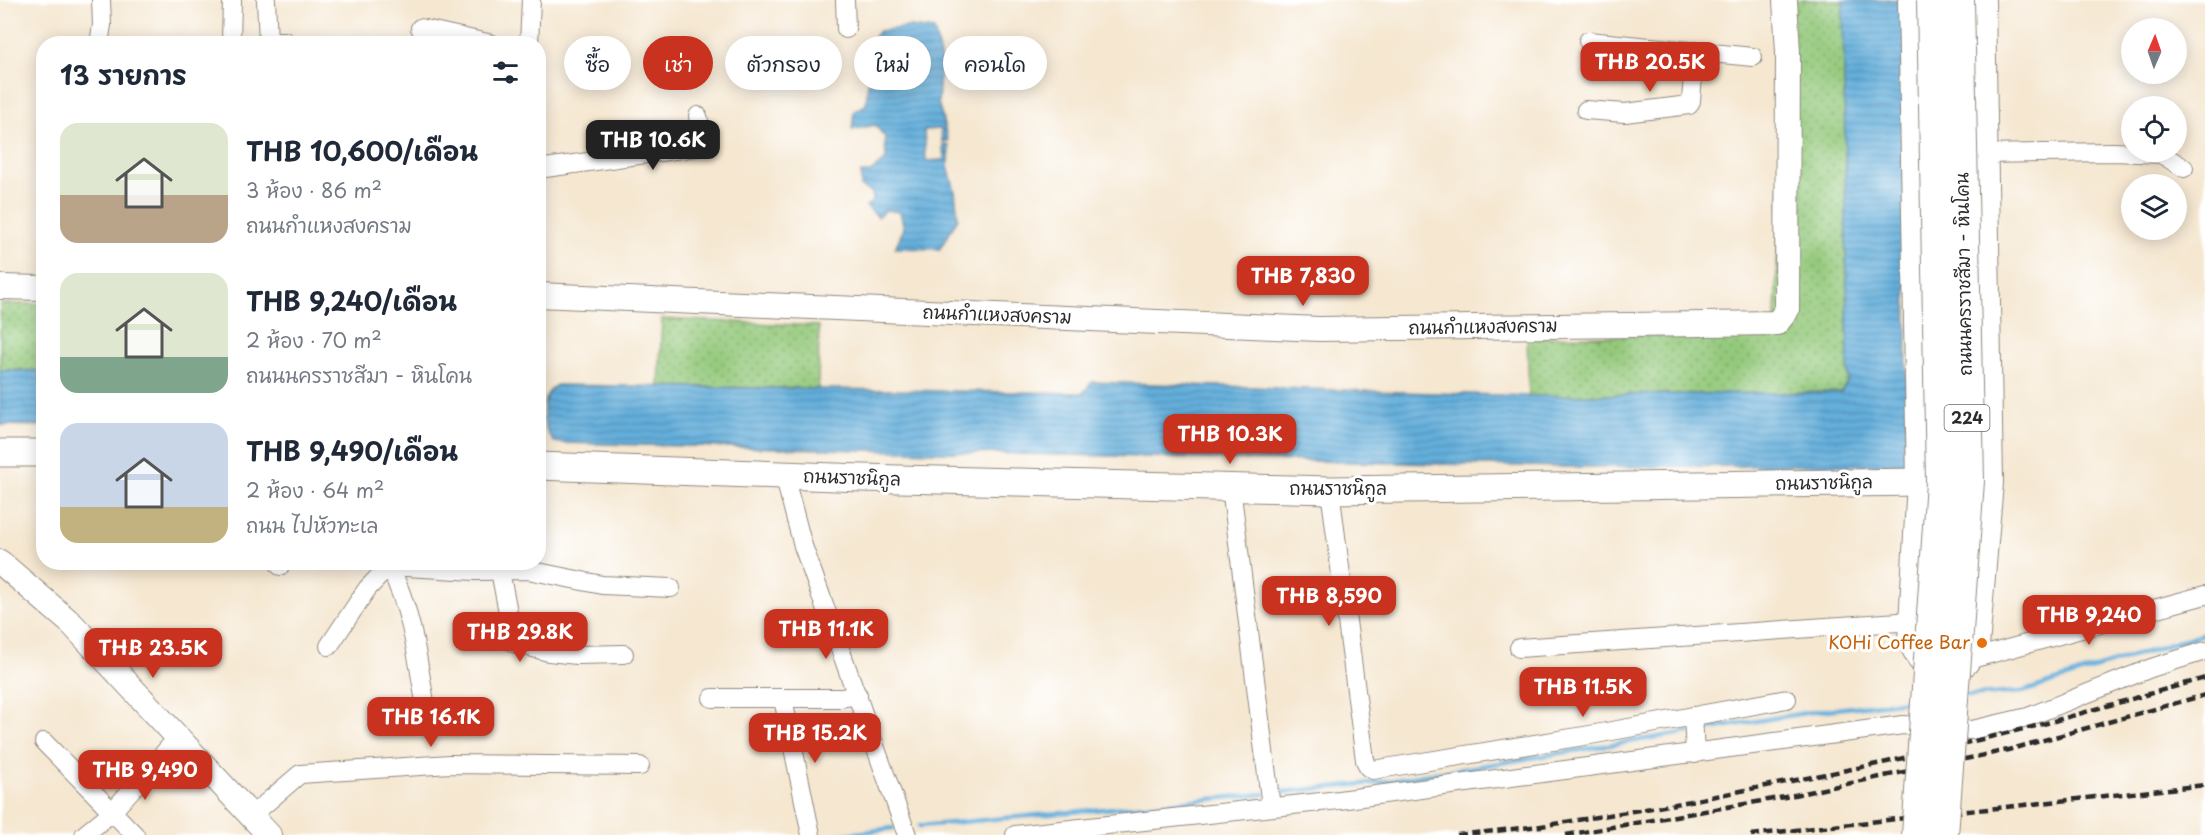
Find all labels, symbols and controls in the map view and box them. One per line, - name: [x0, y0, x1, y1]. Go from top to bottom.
- north arrow: [2121, 18, 2187, 84]
- map controls: [2121, 18, 2187, 240]
- chip: ซื้อ: [564, 36, 631, 90]
- chip: เช่า: [643, 36, 713, 90]
- chip: ตัวกรอง: [725, 36, 842, 90]
- chip: ใหม่: [854, 36, 931, 90]
- chip: คอนโด: [943, 36, 1047, 90]
- pin: THB 20.5K: [1581, 42, 1719, 93]
- text: THB 20.5K: [1595, 46, 1705, 76]
- text: 13 รายการ: [60, 55, 187, 94]
- icon: filters: [489, 56, 522, 89]
- button: locate: [2121, 96, 2187, 162]
- pin: THB 10.6K: [584, 120, 722, 171]
- text: THB 10.6K: [600, 124, 706, 154]
- text: THB 10,600/เดือน: [246, 131, 478, 170]
- icon: home: [108, 147, 180, 219]
- street label: ถนนนครราชสีมา - หินโคน: [1947, 172, 1978, 376]
- button: layers: [2121, 174, 2187, 240]
- text: 3 ห้อง · 86 m²: [246, 175, 382, 205]
- text: ถนนกำแหงสงคราม: [246, 210, 412, 240]
- pin: THB 7,830: [1234, 256, 1372, 307]
- text: THB 7,830: [1251, 260, 1355, 290]
- text: THB 9,240/เดือน: [246, 281, 457, 320]
- icon: home: [108, 297, 180, 369]
- street label: ถนนกำแหงสงคราม: [922, 297, 1072, 330]
- street label: ถนนกำแหงสงคราม: [1408, 311, 1558, 340]
- text: 2 ห้อง · 70 m²: [246, 325, 382, 355]
- text: ถนนนครราชสีมา - หินโคน: [246, 360, 472, 390]
- road number: 224: [1944, 405, 1990, 431]
- pin: THB 10.3K: [1161, 414, 1299, 465]
- text: THB 10.3K: [1177, 418, 1283, 448]
- text: THB 9,490/เดือน: [246, 431, 458, 470]
- icon: home: [108, 447, 180, 519]
- street label: ถนนราชนิกูล: [803, 461, 901, 494]
- street label: ถนนราชนิกูล: [1775, 467, 1873, 498]
- street label: ถนนราชนิกูล: [1289, 474, 1387, 503]
- text: 2 ห้อง · 64 m²: [246, 475, 384, 505]
- text: ถนน ไปหัวทะเล: [246, 510, 378, 540]
- pin: THB 8,590: [1260, 576, 1398, 627]
- text: THB 8,590: [1276, 580, 1382, 610]
- pin: THB 9,240: [2020, 595, 2158, 646]
- text: THB 9,240: [2037, 599, 2141, 629]
- pin: THB 11.1K: [757, 609, 895, 660]
- pin: THB 29.8K: [451, 612, 589, 663]
- text: THB 11.1K: [778, 613, 874, 643]
- text: THB 29.8K: [467, 616, 573, 646]
- pin: THB 23.5K: [84, 628, 222, 679]
- place label: KOHi Coffee Bar: [1828, 628, 1971, 655]
- text: THB 23.5K: [98, 632, 208, 662]
- marker: KOHi Coffee Bar: [1975, 636, 1989, 650]
- pin: THB 11.5K: [1514, 667, 1652, 718]
- text: THB 11.5K: [1534, 671, 1632, 701]
- pin: THB 16.1K: [362, 697, 500, 748]
- text: THB 16.1K: [381, 701, 481, 731]
- pin: THB 15.2K: [746, 713, 884, 764]
- text: THB 15.2K: [763, 717, 867, 747]
- pin: THB 9,490: [76, 750, 214, 801]
- text: THB 9,490: [92, 754, 198, 784]

